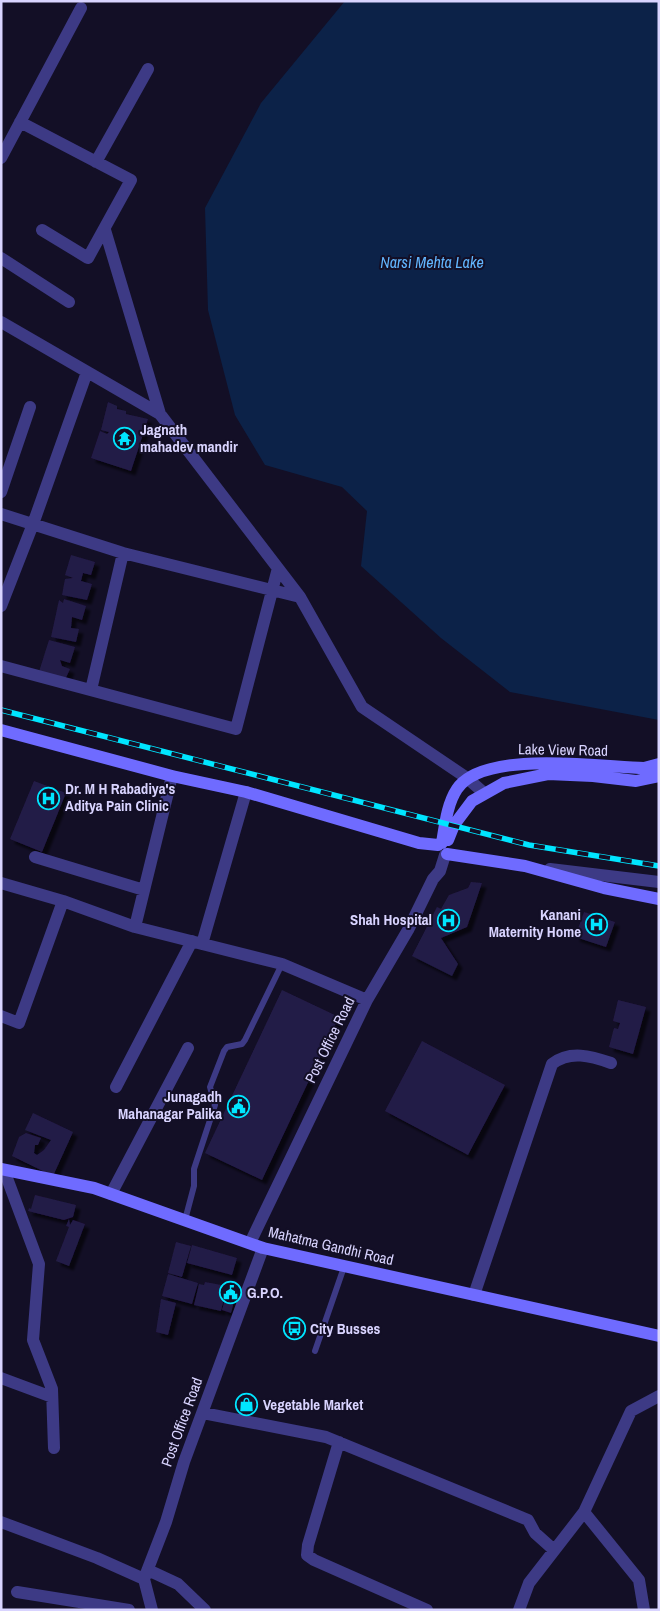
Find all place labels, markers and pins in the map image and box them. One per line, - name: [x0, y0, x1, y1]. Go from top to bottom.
- place label: Jagnath mahadev mandir: [140, 419, 238, 457]
- temple icon: Jagnath mahadev mandir: [112, 427, 136, 451]
- place label: Dr. M H Rabadiya's Aditya Pain Clinic: [65, 778, 175, 816]
- hospital icon: Dr. M H Rabadiya's Aditya Pain Clinic: [37, 786, 61, 810]
- place label: Kanani Maternity Home: [489, 904, 581, 942]
- hospital icon: Shah Hospital: [436, 908, 460, 932]
- place label: Shah Hospital: [350, 909, 432, 930]
- hospital icon: Kanani Maternity Home: [585, 912, 609, 936]
- place label: Junagadh Mahanagar Palika: [118, 1086, 222, 1124]
- public building icon: Junagadh Mahanagar Palika: [226, 1094, 250, 1118]
- public building icon: G.P.O.: [219, 1281, 243, 1305]
- place label: G.P.O.: [247, 1282, 283, 1303]
- bus stop icon: City Busses: [282, 1317, 306, 1341]
- place label: City Busses: [310, 1318, 381, 1339]
- shop icon: Vegetable Market: [235, 1393, 259, 1417]
- place label: Vegetable Market: [263, 1394, 363, 1415]

